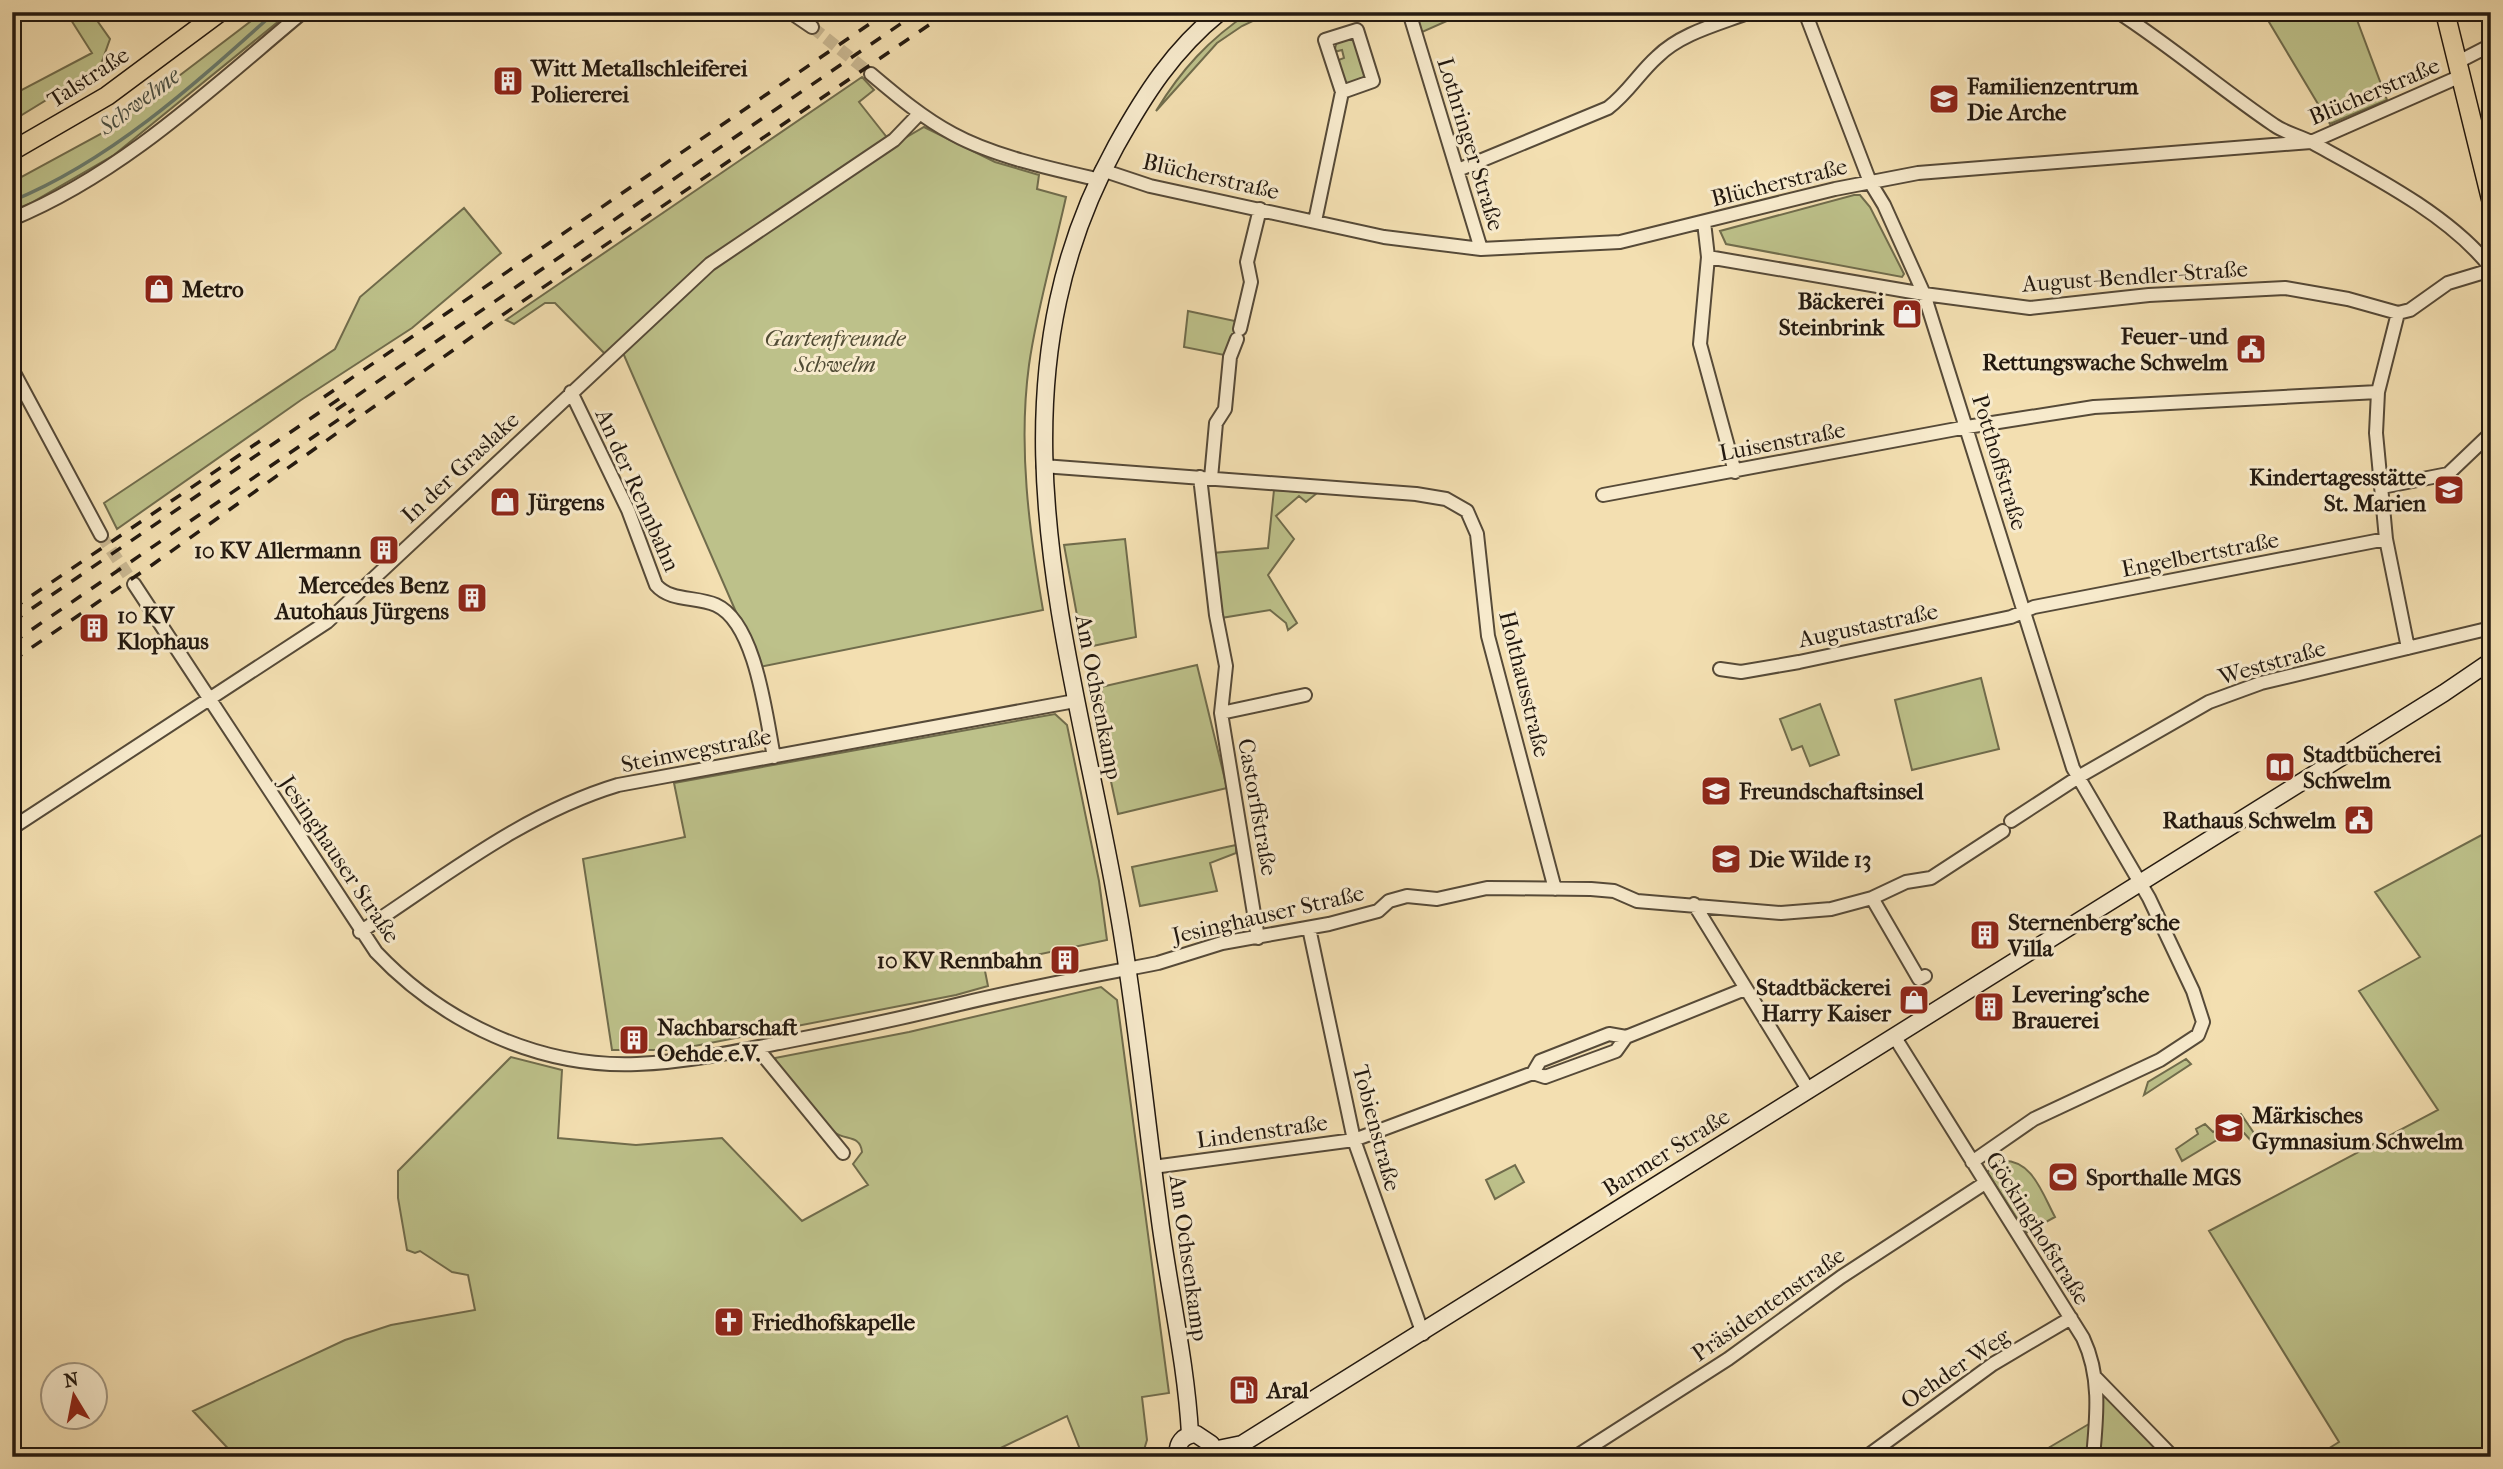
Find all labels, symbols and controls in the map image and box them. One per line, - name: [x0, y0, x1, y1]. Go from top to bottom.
- street label: Talstraße: [42, 41, 134, 114]
- street label: Blücherstraße: [2305, 52, 2444, 131]
- street label: Lothringer Straße: [1431, 54, 1510, 234]
- place label: Witt Metallschleiferei Poliererei: [530, 55, 748, 108]
- water label: Schwelme: [92, 60, 186, 141]
- building icon: Witt Metallschleiferei Poliererei: [491, 64, 525, 98]
- place label: Familienzentrum Die Arche: [1966, 73, 2139, 126]
- school or university icon: Familienzentrum Die Arche: [1927, 82, 1961, 116]
- street label: Blücherstraße: [1140, 148, 1282, 205]
- street label: Blücherstraße: [1708, 153, 1850, 212]
- street label: August-Bendler-Straße: [2020, 255, 2249, 298]
- shop icon: Metro: [142, 272, 176, 306]
- place label: Metro: [182, 276, 244, 303]
- place label: Bäckerei Steinbrink: [1779, 288, 1885, 341]
- shop icon: Bäckerei Steinbrink: [1890, 297, 1924, 331]
- place label: Feuer- und Rettungswache Schwelm: [1982, 323, 2229, 376]
- park label: Gartenfreunde Schwelm: [764, 325, 906, 378]
- public building icon: Feuer- und Rettungswache Schwelm: [2234, 332, 2268, 366]
- street label: Potthoffstraße: [1966, 391, 2033, 533]
- street label: An der Rennbahn: [589, 404, 686, 576]
- street label: In der Graslake: [396, 406, 525, 529]
- street label: Luisenstraße: [1717, 416, 1847, 467]
- place label: Kindertagesstätte St. Marien: [2249, 464, 2427, 517]
- school or university icon: Kindertagesstätte St. Marien: [2432, 473, 2466, 507]
- shop icon: Jürgens: [488, 485, 522, 519]
- place label: Jürgens: [526, 489, 605, 516]
- street label: Engelbertstraße: [2119, 526, 2281, 583]
- building icon: 10 KV Allermann: [367, 533, 401, 567]
- place label: 10 KV Allermann: [194, 537, 362, 564]
- place label: Mercedes Benz Autohaus Jürgens: [273, 572, 450, 625]
- building icon: Mercedes Benz Autohaus Jürgens: [455, 581, 489, 615]
- street label: Augustastraße: [1795, 598, 1940, 654]
- place label: 10 KV Klophaus: [117, 602, 209, 655]
- street label: Holthausstraße: [1493, 608, 1556, 760]
- building icon: 10 KV Klophaus: [77, 611, 111, 645]
- street label: Am Ochsenkamp: [1069, 611, 1128, 782]
- street label: Weststraße: [2214, 634, 2329, 691]
- street label: Steinwegstraße: [619, 723, 774, 778]
- street label: Castorffstraße: [1232, 736, 1283, 878]
- place label: Stadtbücherei Schwelm: [2303, 741, 2442, 794]
- library icon: Stadtbücherei Schwelm: [2263, 750, 2297, 784]
- street label: Jesinghauser Straße: [272, 769, 406, 948]
- school or university icon: Freundschaftsinsel: [1699, 774, 1733, 808]
- place label: Freundschaftsinsel: [1738, 778, 1924, 805]
- public building icon: Rathaus Schwelm: [2342, 803, 2376, 837]
- place label: Rathaus Schwelm: [2162, 807, 2337, 834]
- school or university icon: Die Wilde 13: [1709, 842, 1743, 876]
- place label: Die Wilde 13: [1749, 846, 1871, 873]
- street label: Jesinghauser Straße: [1168, 879, 1367, 950]
- place label: Sternenberg’sche Villa: [2007, 909, 2181, 962]
- building icon: Sternenberg’sche Villa: [1968, 918, 2002, 952]
- building icon: 10 KV Rennbahn: [1048, 943, 1082, 977]
- place label: 10 KV Rennbahn: [877, 947, 1043, 974]
- place label: Stadtbäckerei Harry Kaiser: [1756, 974, 1892, 1027]
- place label: Levering’sche Brauerei: [2012, 981, 2150, 1034]
- shop icon: Stadtbäckerei Harry Kaiser: [1897, 983, 1931, 1017]
- building icon: Levering’sche Brauerei: [1972, 990, 2006, 1024]
- place label: Nachbarschaft Oehde e.V.: [657, 1014, 799, 1067]
- building icon: Nachbarschaft Oehde e.V.: [617, 1023, 651, 1057]
- street label: Tobienstraße: [1347, 1062, 1406, 1194]
- place label: Märkisches Gymnasium Schwelm: [2252, 1102, 2464, 1155]
- street label: Barmer Straße: [1598, 1103, 1735, 1202]
- street label: Lindenstraße: [1195, 1109, 1329, 1154]
- school or university icon: Märkisches Gymnasium Schwelm: [2212, 1111, 2246, 1145]
- street label: Göckinghofstraße: [1980, 1147, 2095, 1310]
- sports icon: Sporthalle MGS: [2046, 1160, 2080, 1194]
- place label: Sporthalle MGS: [2086, 1164, 2241, 1191]
- street label: Am Ochsenkamp: [1163, 1172, 1214, 1343]
- street label: Präsidentenstraße: [1687, 1242, 1850, 1367]
- church icon: Friedhofskapelle: [712, 1305, 746, 1339]
- place label: Friedhofskapelle: [751, 1309, 916, 1336]
- street label: Oehder Weg: [1896, 1322, 2015, 1415]
- north arrow: [38, 1360, 108, 1430]
- text: N: [62, 1368, 81, 1392]
- fuel station icon: Aral: [1227, 1373, 1261, 1407]
- place label: Aral: [1265, 1377, 1309, 1404]

